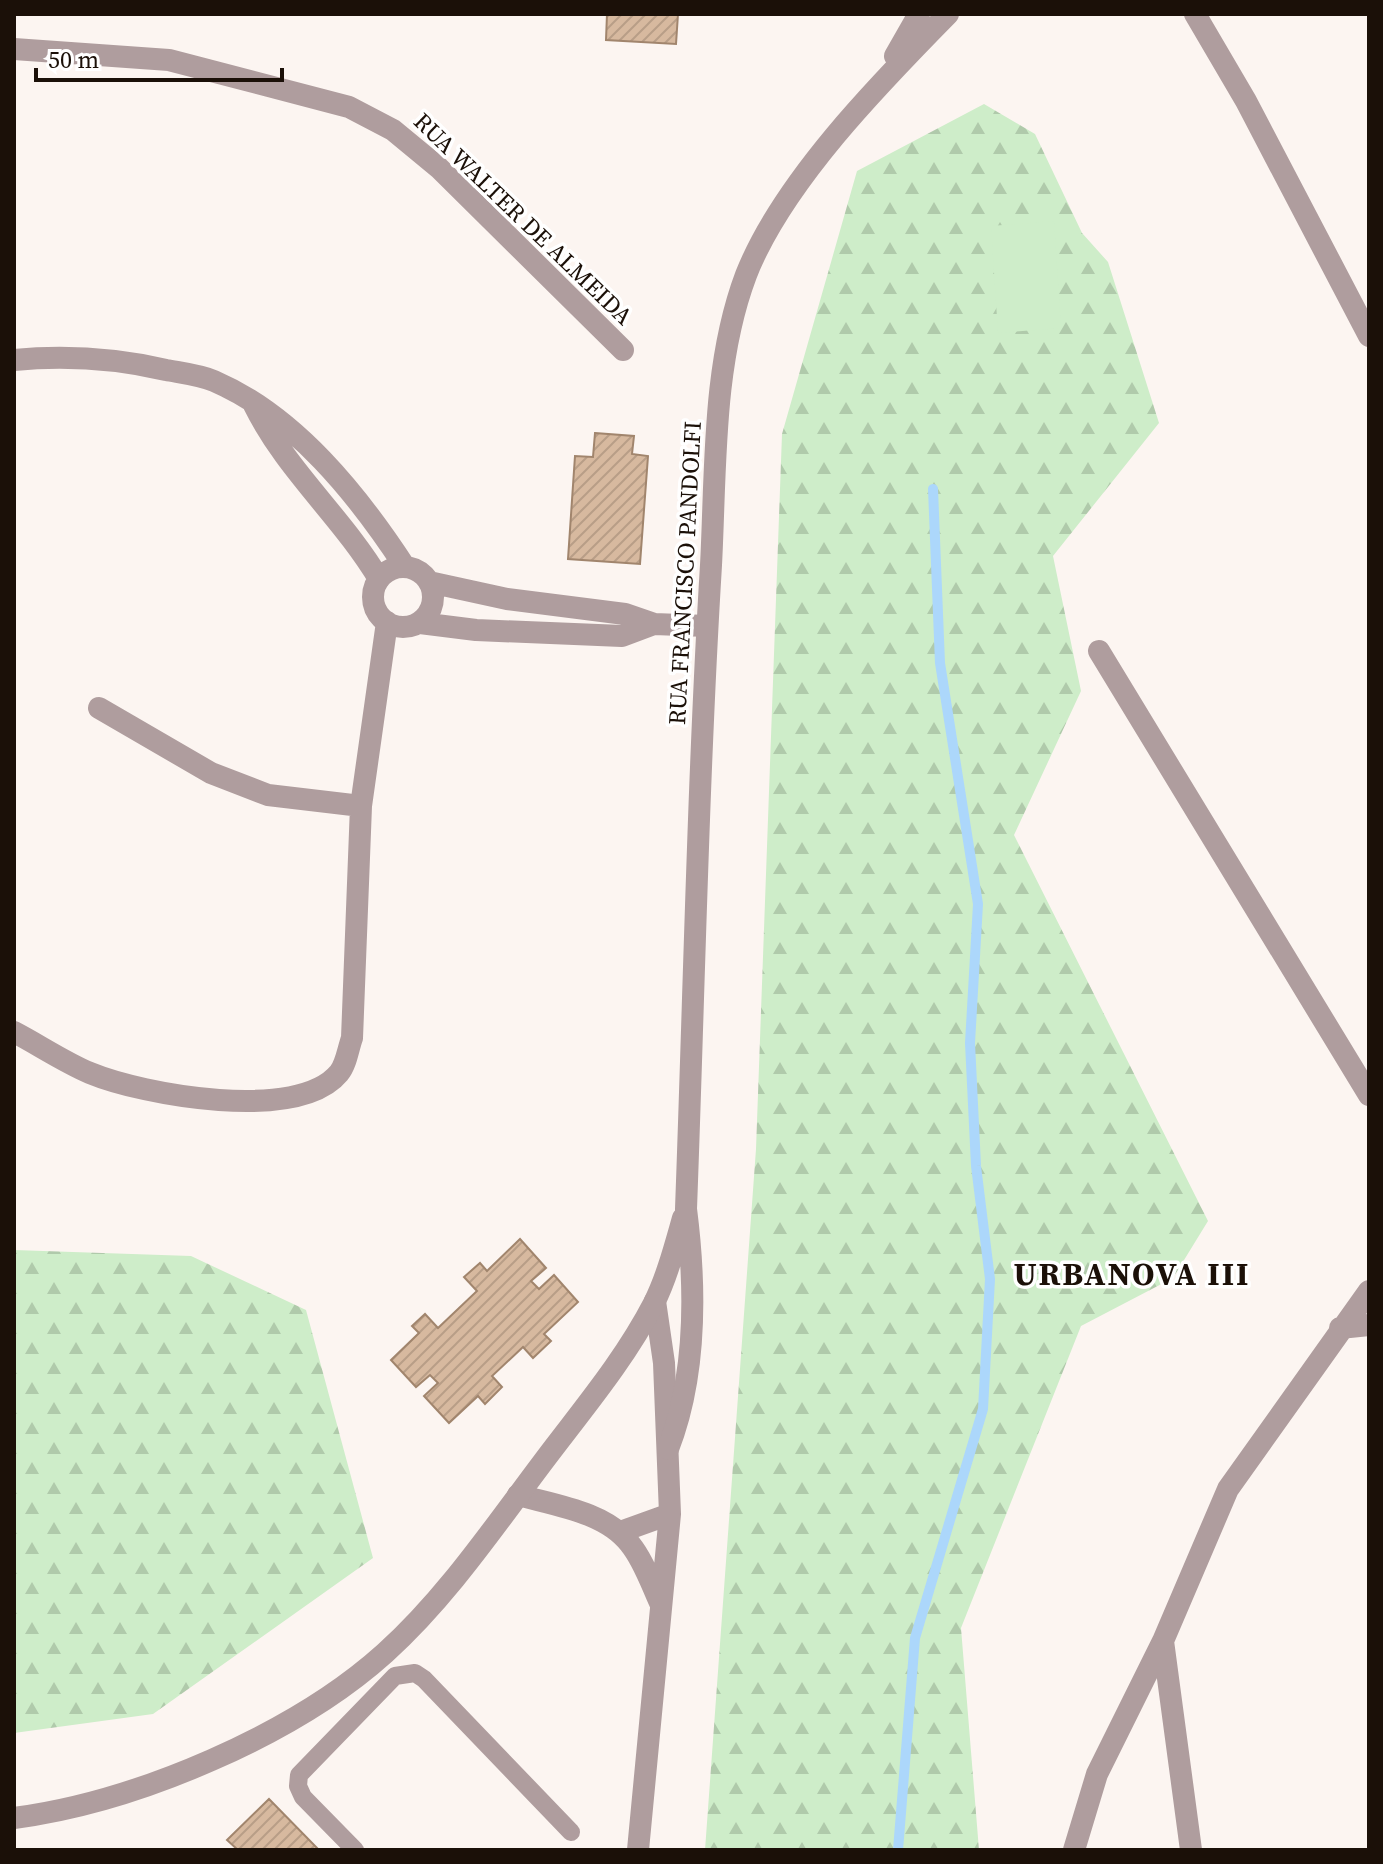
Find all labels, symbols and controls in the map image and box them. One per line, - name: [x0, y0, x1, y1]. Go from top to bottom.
- scale bar: [36, 32, 282, 82]
- text: 50 m: [48, 43, 99, 76]
- street label: RUA WALTER DE ALMEIDA: [407, 105, 640, 332]
- street label: RUA FRANCISCO PANDOLFI: [660, 420, 709, 726]
- district label: URBANOVA III: [1014, 1252, 1250, 1296]

